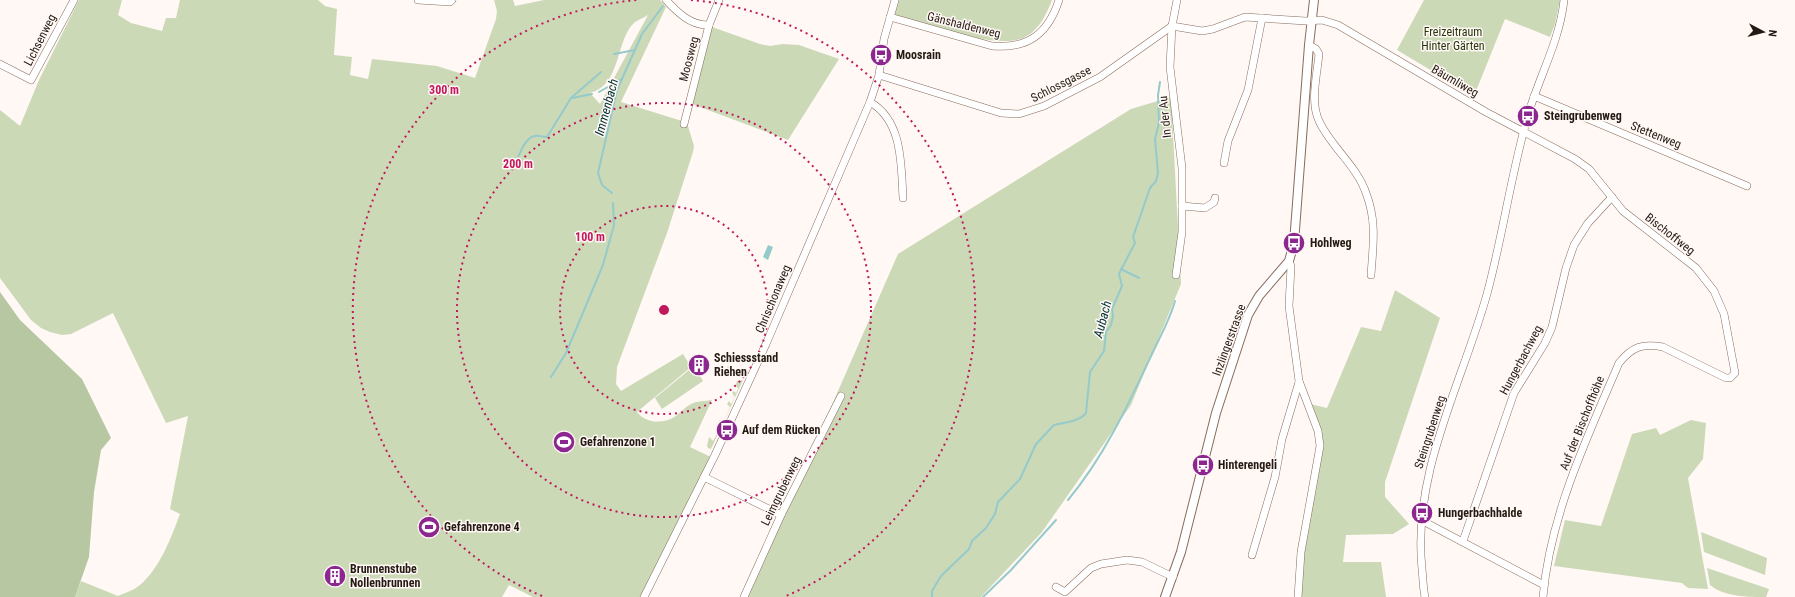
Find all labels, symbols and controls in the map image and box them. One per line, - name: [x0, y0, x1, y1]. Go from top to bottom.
- street label: Gänshaldenweg: [926, 9, 1002, 41]
- street label: Lichsenweg: [21, 12, 59, 68]
- north arrow: [1743, 12, 1783, 52]
- park label: Freizeitraum Hinter Gärten: [1421, 25, 1485, 53]
- text: N: [1766, 29, 1779, 38]
- street label: Moosweg: [676, 35, 702, 83]
- bus stop icon: Moosrain: [868, 42, 894, 68]
- place label: Moosrain: [896, 48, 941, 62]
- street label: Bäumliweg: [1429, 62, 1481, 100]
- street label: Schlossgasse: [1029, 63, 1094, 105]
- water label: Immenbach: [592, 77, 621, 137]
- text: 300 m: [429, 83, 459, 97]
- street label: In der Au: [1156, 95, 1174, 139]
- bus stop icon: Steingrubenweg: [1515, 103, 1541, 129]
- place label: Steingrubenweg: [1544, 109, 1622, 123]
- street label: Stettenweg: [1629, 119, 1683, 152]
- text: 200 m: [503, 157, 533, 171]
- street label: Bischoffweg: [1642, 210, 1698, 258]
- text: 100 m: [575, 230, 605, 244]
- bus stop icon: Hohlweg: [1281, 230, 1307, 256]
- place label: Hohlweg: [1310, 236, 1352, 250]
- street label: Chrischonaweg: [752, 263, 794, 335]
- water label: Aubach: [1090, 299, 1115, 340]
- street label: Inzlingerstrasse: [1210, 302, 1249, 378]
- centre of rings: [657, 303, 671, 317]
- street label: Hungerbachweg: [1497, 323, 1545, 397]
- place label: Schiessstand Riehen: [714, 351, 778, 379]
- building icon: Schiessstand Riehen: [686, 352, 712, 378]
- street label: Auf der Bischoffhöhe: [1557, 374, 1607, 472]
- street label: Steingrubenweg: [1412, 394, 1448, 470]
- bus stop icon: Auf dem Rücken: [714, 417, 740, 443]
- place label: Auf dem Rücken: [742, 423, 820, 437]
- sports icon: Gefahrenzone 1: [551, 429, 577, 455]
- place label: Gefahrenzone 1: [580, 435, 656, 449]
- bus stop icon: Hinterengeli: [1190, 452, 1216, 478]
- street label: Leimgrubenweg: [758, 454, 804, 528]
- place label: Hinterengeli: [1218, 458, 1277, 472]
- bus stop icon: Hungerbachhalde: [1409, 500, 1435, 526]
- place label: Hungerbachhalde: [1438, 506, 1522, 520]
- sports icon: Gefahrenzone 4: [416, 514, 442, 540]
- place label: Gefahrenzone 4: [444, 520, 520, 534]
- place label: Brunnenstube Nollenbrunnen: [350, 562, 420, 590]
- building icon: Brunnenstube Nollenbrunnen: [322, 563, 348, 589]

